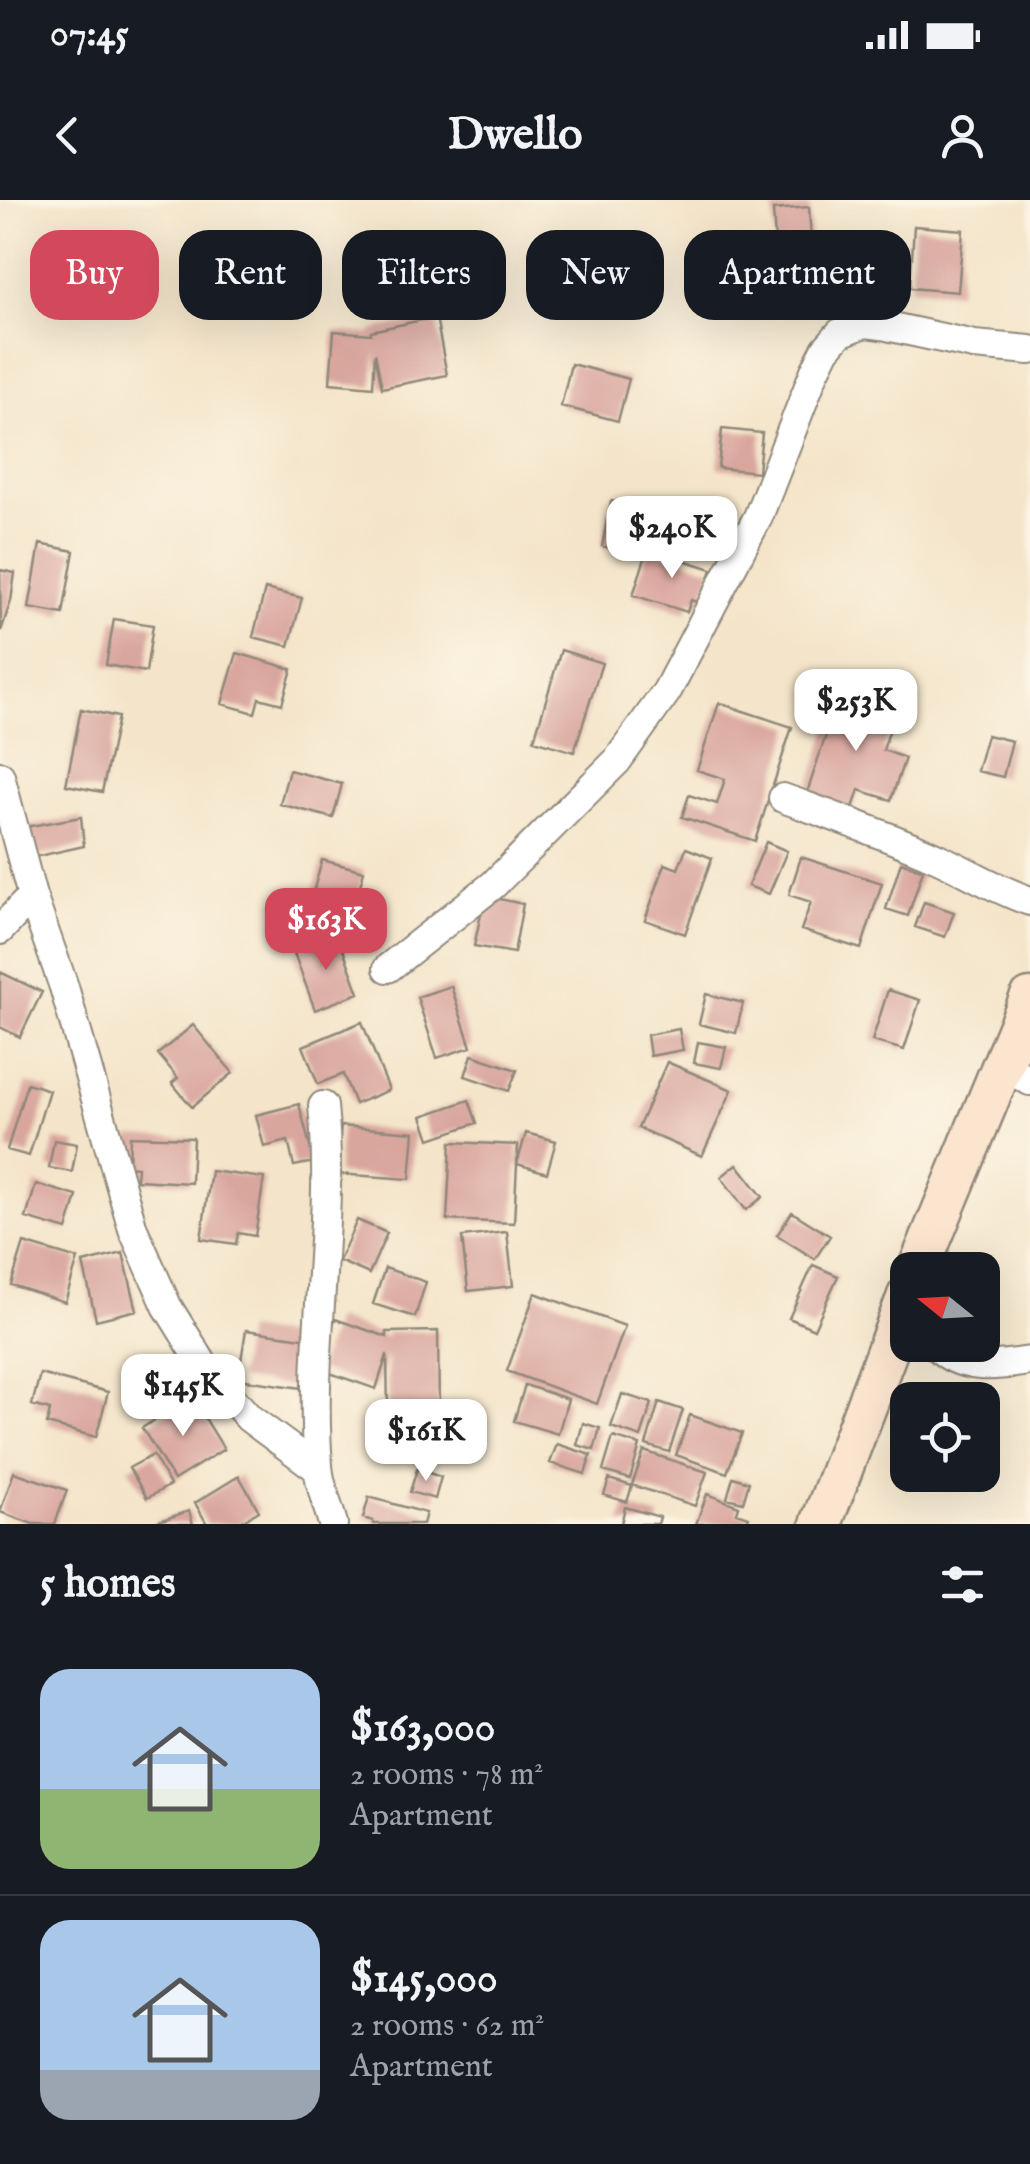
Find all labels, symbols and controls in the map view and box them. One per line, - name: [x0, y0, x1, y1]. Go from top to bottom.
- text: 07:45: [50, 11, 129, 59]
- text: Dwello: [448, 107, 582, 164]
- icon: back: [40, 108, 95, 163]
- icon: person: [935, 108, 990, 163]
- chip: Buy: [30, 230, 159, 320]
- chip: Rent: [179, 230, 322, 320]
- chip: Filters: [342, 230, 506, 320]
- chip: New: [526, 230, 664, 320]
- chip: Apartment: [684, 230, 911, 320]
- pin: $240K: [602, 496, 742, 581]
- text: $240K: [628, 508, 716, 549]
- pin: $253K: [786, 669, 926, 754]
- text: $253K: [816, 681, 896, 722]
- pin: $163K: [256, 888, 396, 973]
- text: $163K: [287, 900, 365, 941]
- north arrow: [890, 1252, 1000, 1362]
- map controls: [890, 1252, 1000, 1492]
- pin: $145K: [113, 1354, 253, 1439]
- text: $145K: [143, 1366, 223, 1407]
- button: locate: [890, 1382, 1000, 1492]
- pin: $161K: [356, 1399, 496, 1484]
- text: $161K: [387, 1411, 465, 1452]
- icon: filters: [935, 1557, 990, 1612]
- text: 5 homes: [40, 1558, 176, 1611]
- text: $163,000: [350, 1702, 495, 1755]
- icon: home: [120, 1709, 240, 1829]
- text: 2 rooms · 78 m²: [350, 1755, 543, 1796]
- text: Apartment: [350, 1796, 493, 1837]
- text: $145,000: [350, 1953, 498, 2006]
- icon: home: [120, 1960, 240, 2080]
- text: 2 rooms · 62 m²: [350, 2006, 544, 2047]
- text: Apartment: [350, 2047, 493, 2088]

